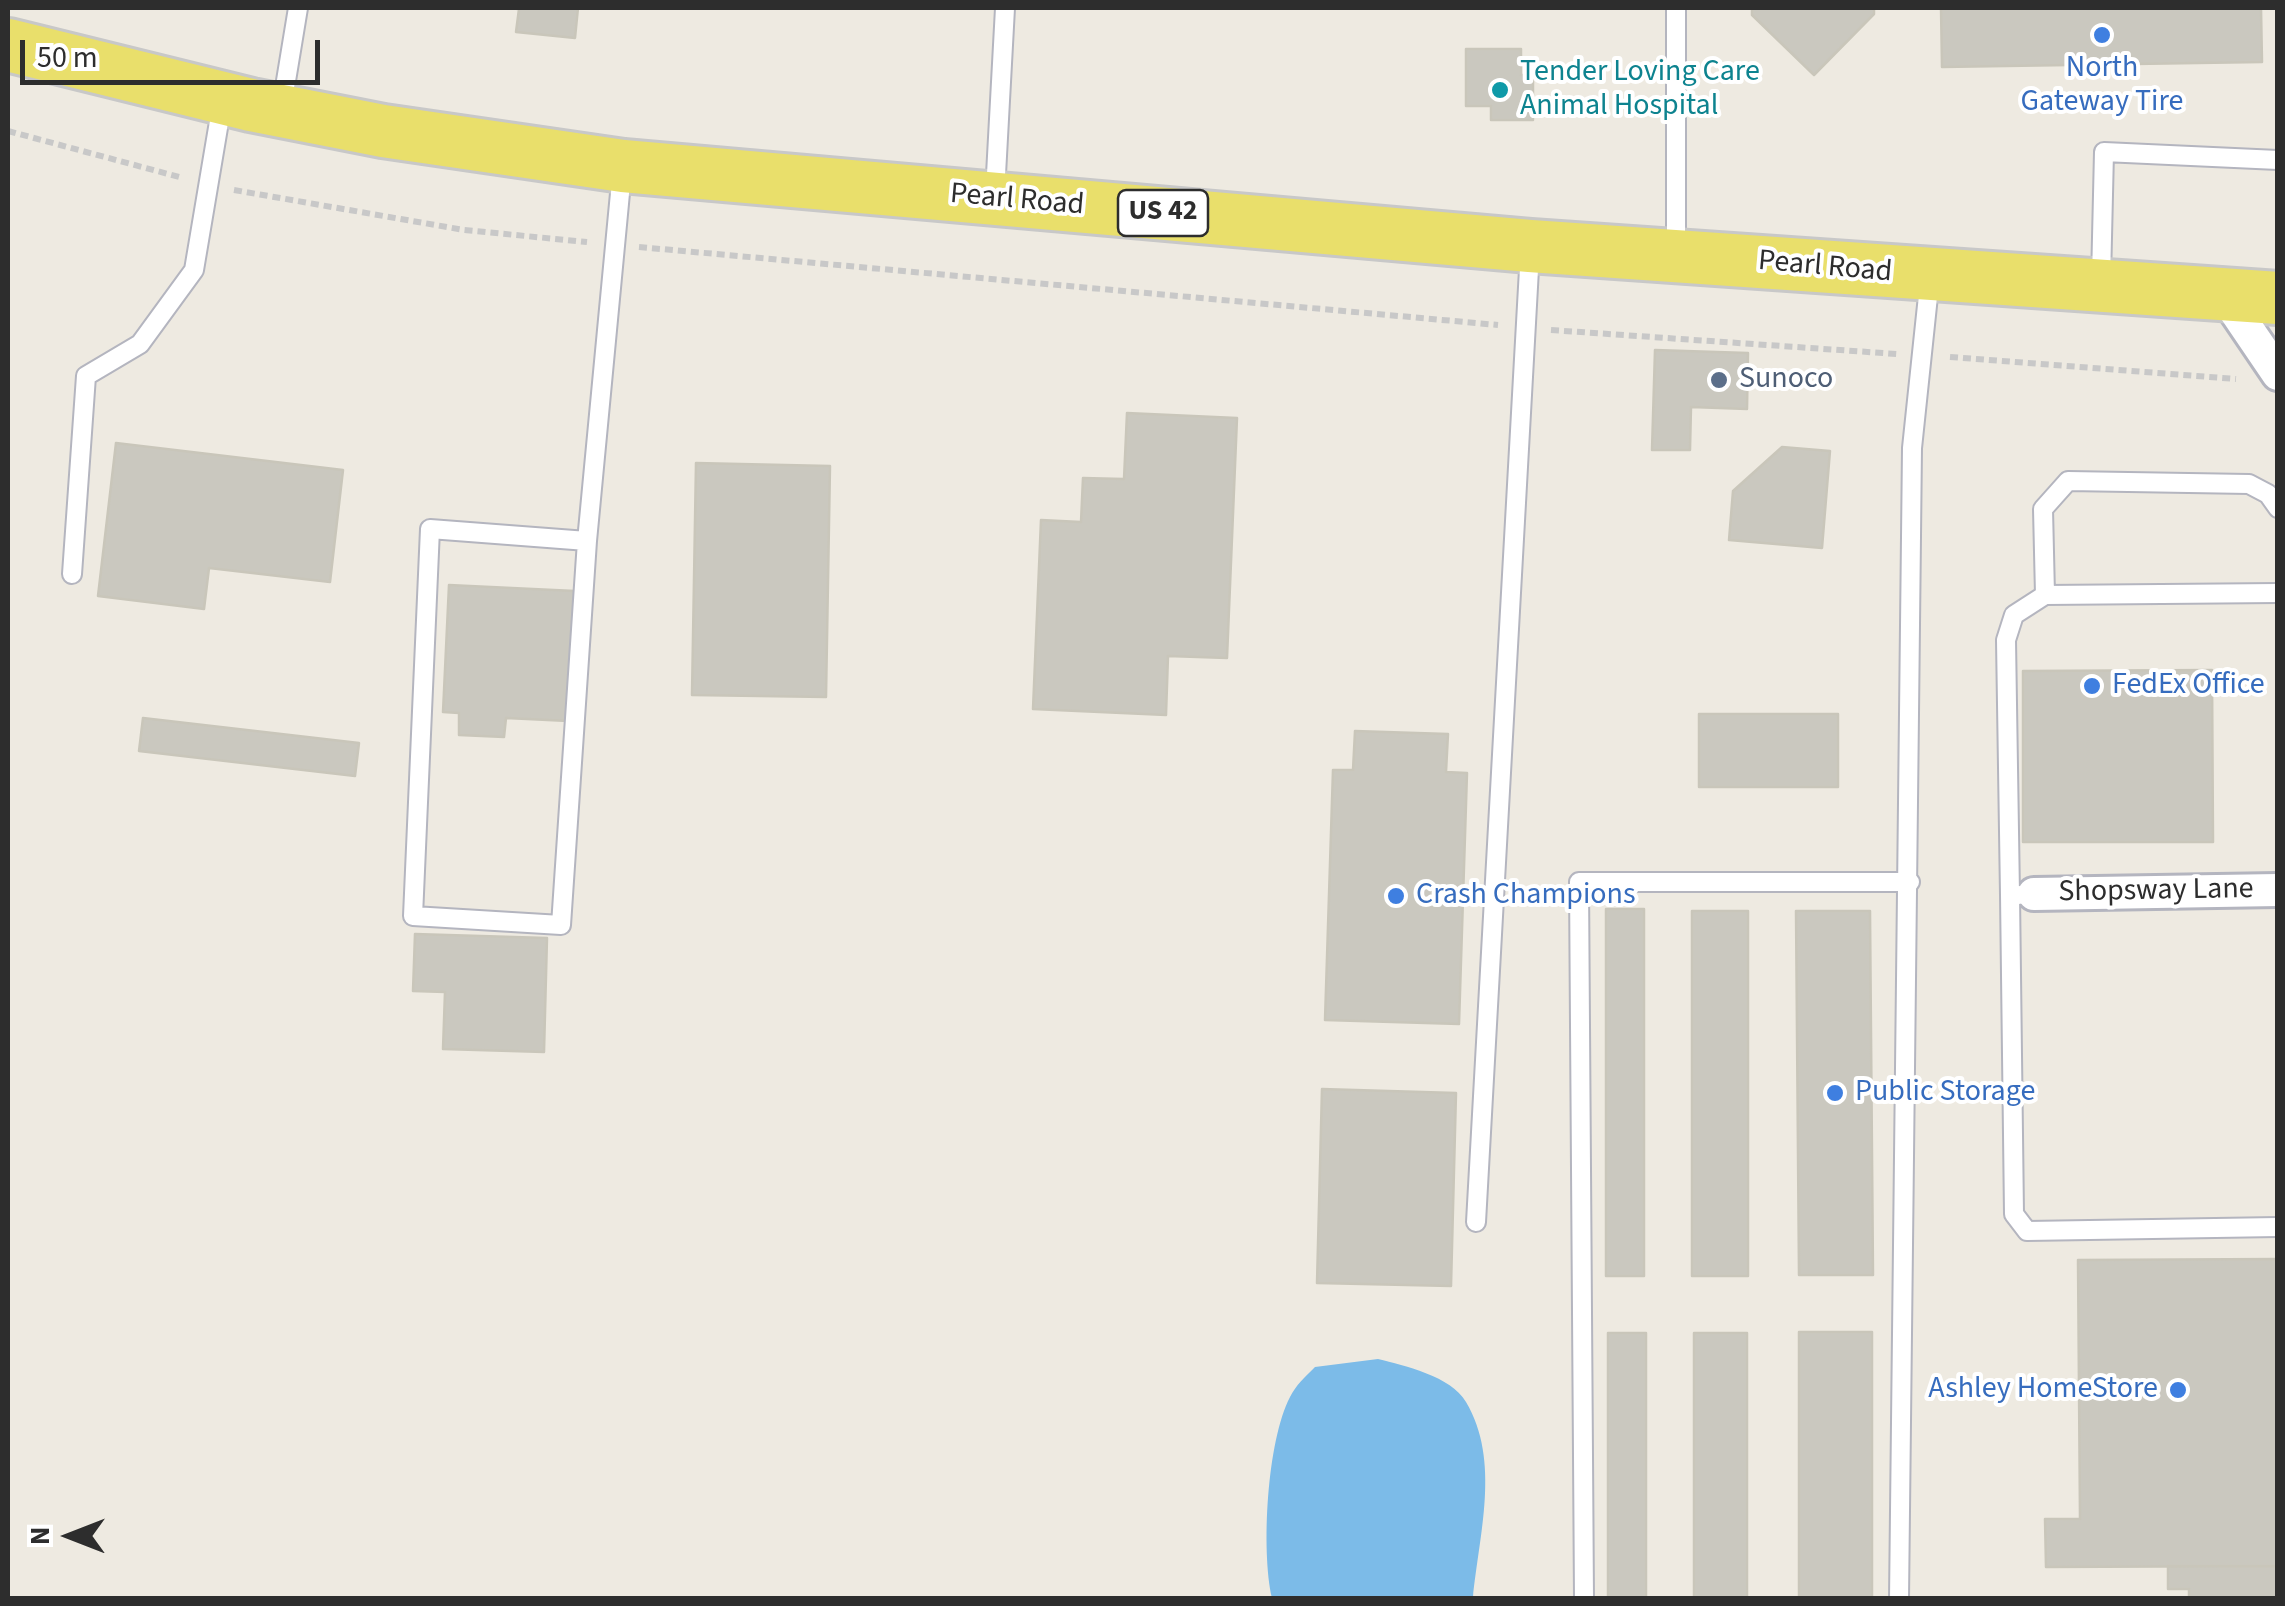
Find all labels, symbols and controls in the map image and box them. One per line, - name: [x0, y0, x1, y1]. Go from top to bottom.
- scale bar: [25, 20, 325, 82]
- marker: North Gateway Tire: [2091, 24, 2113, 46]
- text: 50 m: [37, 36, 98, 79]
- place label: North Gateway Tire: [2021, 51, 2183, 122]
- place label: Tender Loving Care Animal Hospital: [1520, 55, 1760, 126]
- marker: Tender Loving Care Animal Hospital: [1489, 79, 1511, 101]
- street label: Pearl Road: [949, 177, 1085, 225]
- road number: US 42: [1118, 190, 1208, 236]
- street label: Pearl Road: [1757, 244, 1893, 292]
- place label: Sunoco: [1739, 362, 1833, 398]
- marker: Sunoco: [1708, 369, 1730, 391]
- place label: FedEx Office: [2112, 668, 2265, 704]
- marker: FedEx Office: [2081, 675, 2103, 697]
- street label: Shopsway Lane: [2058, 872, 2254, 912]
- place label: Crash Champions: [1416, 878, 1636, 914]
- marker: Crash Champions: [1385, 885, 1407, 907]
- place label: Public Storage: [1855, 1075, 2035, 1111]
- marker: Public Storage: [1824, 1082, 1846, 1104]
- place label: Ashley HomeStore: [1928, 1372, 2158, 1408]
- marker: Ashley HomeStore: [2167, 1379, 2189, 1401]
- north arrow: [20, 1486, 120, 1586]
- text: N: [20, 1527, 60, 1545]

